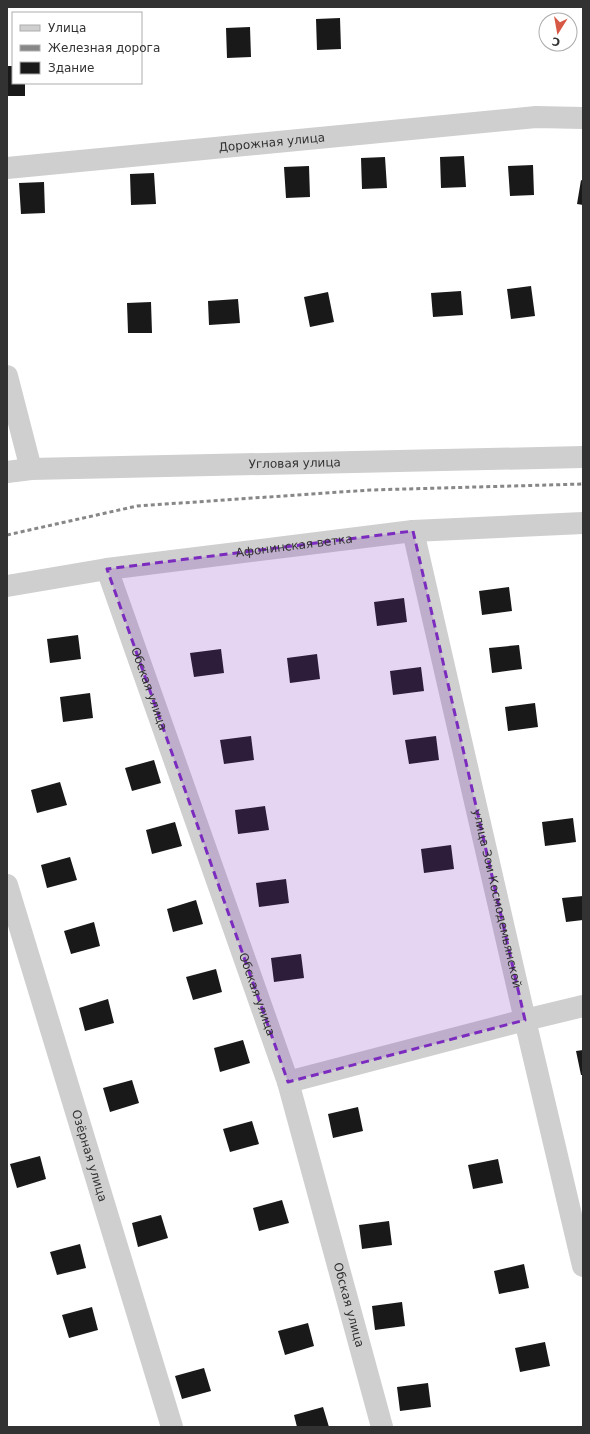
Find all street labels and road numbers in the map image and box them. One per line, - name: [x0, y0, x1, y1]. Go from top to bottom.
- street label: Дорожная улица: [218, 130, 326, 155]
- street label: Угловая улица: [248, 455, 341, 471]
- street label: Афонинская ветка: [235, 532, 353, 560]
- street label: Обская улица: [128, 645, 170, 732]
- street label: улица Зои Космодемьянской: [470, 808, 524, 989]
- street label: Обская улица: [236, 951, 278, 1038]
- street label: Озёрная улица: [69, 1108, 110, 1203]
- street label: Обская улица: [331, 1261, 367, 1349]

